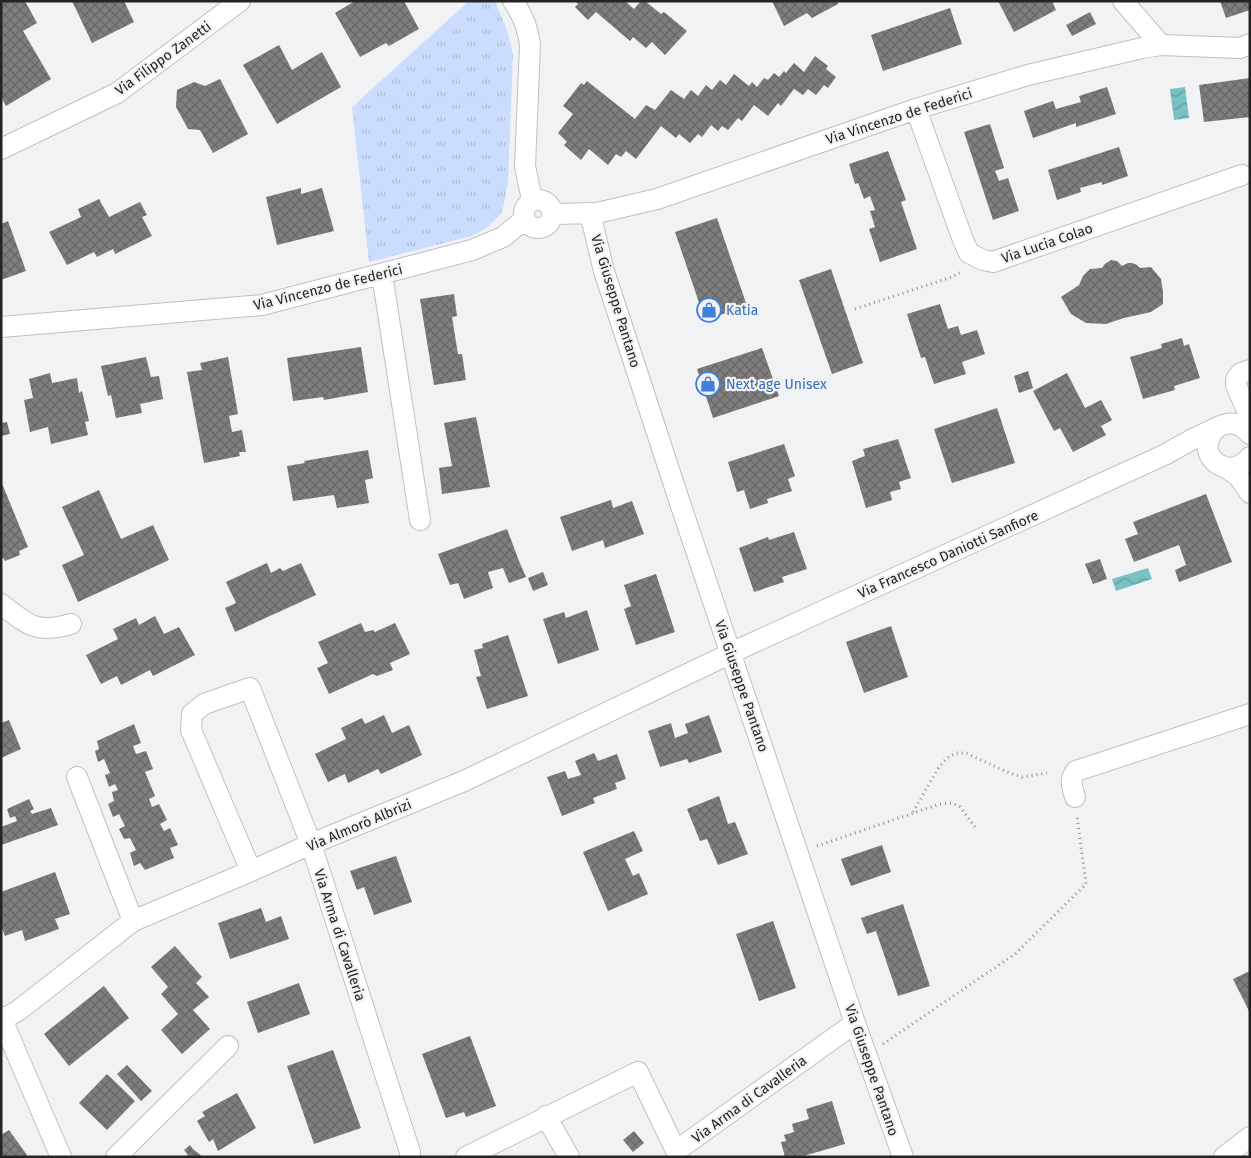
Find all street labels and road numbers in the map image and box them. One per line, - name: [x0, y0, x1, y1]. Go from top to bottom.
- street label: Via Filippo Zanetti: [112, 18, 215, 99]
- street label: Via Vincenzo de Federici: [824, 85, 974, 148]
- street label: Via Lucia Colao: [999, 220, 1095, 267]
- street label: Via Giuseppe Pantano: [587, 233, 644, 370]
- street label: Via Vincenzo de Federici: [252, 261, 404, 314]
- street label: Via Francesco Daniotti Sanfiore: [855, 507, 1041, 602]
- street label: Via Giuseppe Pantano: [711, 618, 772, 754]
- street label: Via Almorò Albrizi: [304, 796, 414, 855]
- street label: Via Arma di Cavalleria: [310, 867, 369, 1003]
- street label: Via Giuseppe Pantano: [841, 1002, 902, 1138]
- street label: Via Arma di Cavalleria: [689, 1052, 810, 1147]

